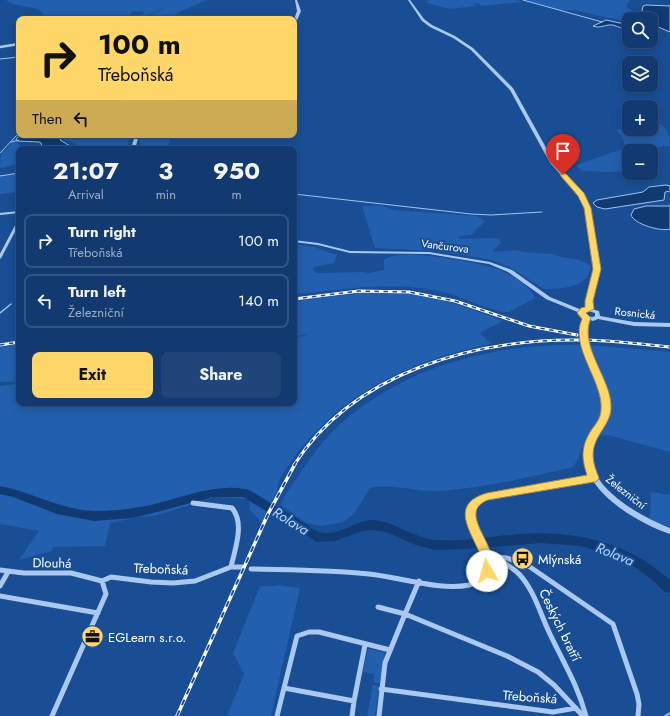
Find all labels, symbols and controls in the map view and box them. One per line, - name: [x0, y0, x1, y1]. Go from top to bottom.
- map controls: [622, 12, 658, 180]
- button: search: [622, 12, 658, 48]
- text: 100 m: [98, 24, 181, 65]
- icon: right: [32, 32, 84, 84]
- button: layers: [622, 56, 658, 92]
- text: Třeboňská: [98, 62, 174, 88]
- button: +: [622, 100, 658, 136]
- text: Then: [32, 108, 62, 130]
- icon: left: [70, 108, 92, 130]
- pin: [546, 134, 580, 175]
- icon: arrive: [552, 140, 574, 162]
- button: −: [622, 144, 658, 180]
- text: 21:07: [53, 153, 119, 188]
- text: 3: [158, 153, 173, 188]
- text: 950: [213, 153, 260, 188]
- text: Arrival: [68, 185, 104, 204]
- text: min: [156, 185, 176, 204]
- text: m: [231, 185, 242, 204]
- text: Turn right: [68, 221, 136, 243]
- icon: right: [34, 230, 56, 252]
- text: 100 m: [238, 230, 279, 252]
- street label: Vančurova: [420, 235, 470, 257]
- text: Třeboňská: [68, 243, 123, 262]
- text: Turn left: [68, 281, 126, 303]
- icon: left: [34, 290, 56, 312]
- text: 140 m: [238, 290, 279, 312]
- text: Železniční: [68, 303, 124, 322]
- street label: Rosnická: [614, 303, 656, 323]
- button: Exit: [32, 352, 153, 398]
- button: Share: [161, 352, 281, 398]
- street label: Železniční: [602, 471, 650, 514]
- water label: Rolava: [269, 502, 313, 540]
- water label: Rolava: [593, 537, 637, 571]
- bus stop icon: Mlýnská: [509, 546, 535, 572]
- position arrow: [466, 550, 508, 592]
- place label: Mlýnská: [538, 550, 581, 569]
- street label: Dlouhá: [32, 553, 72, 573]
- street label: Třeboňská: [133, 559, 189, 579]
- street label: Českých bratří: [534, 586, 586, 665]
- office icon: EGLearn s.r.o.: [79, 624, 105, 650]
- place label: EGLearn s.r.o.: [108, 628, 186, 647]
- street label: Třeboňská: [502, 686, 558, 708]

